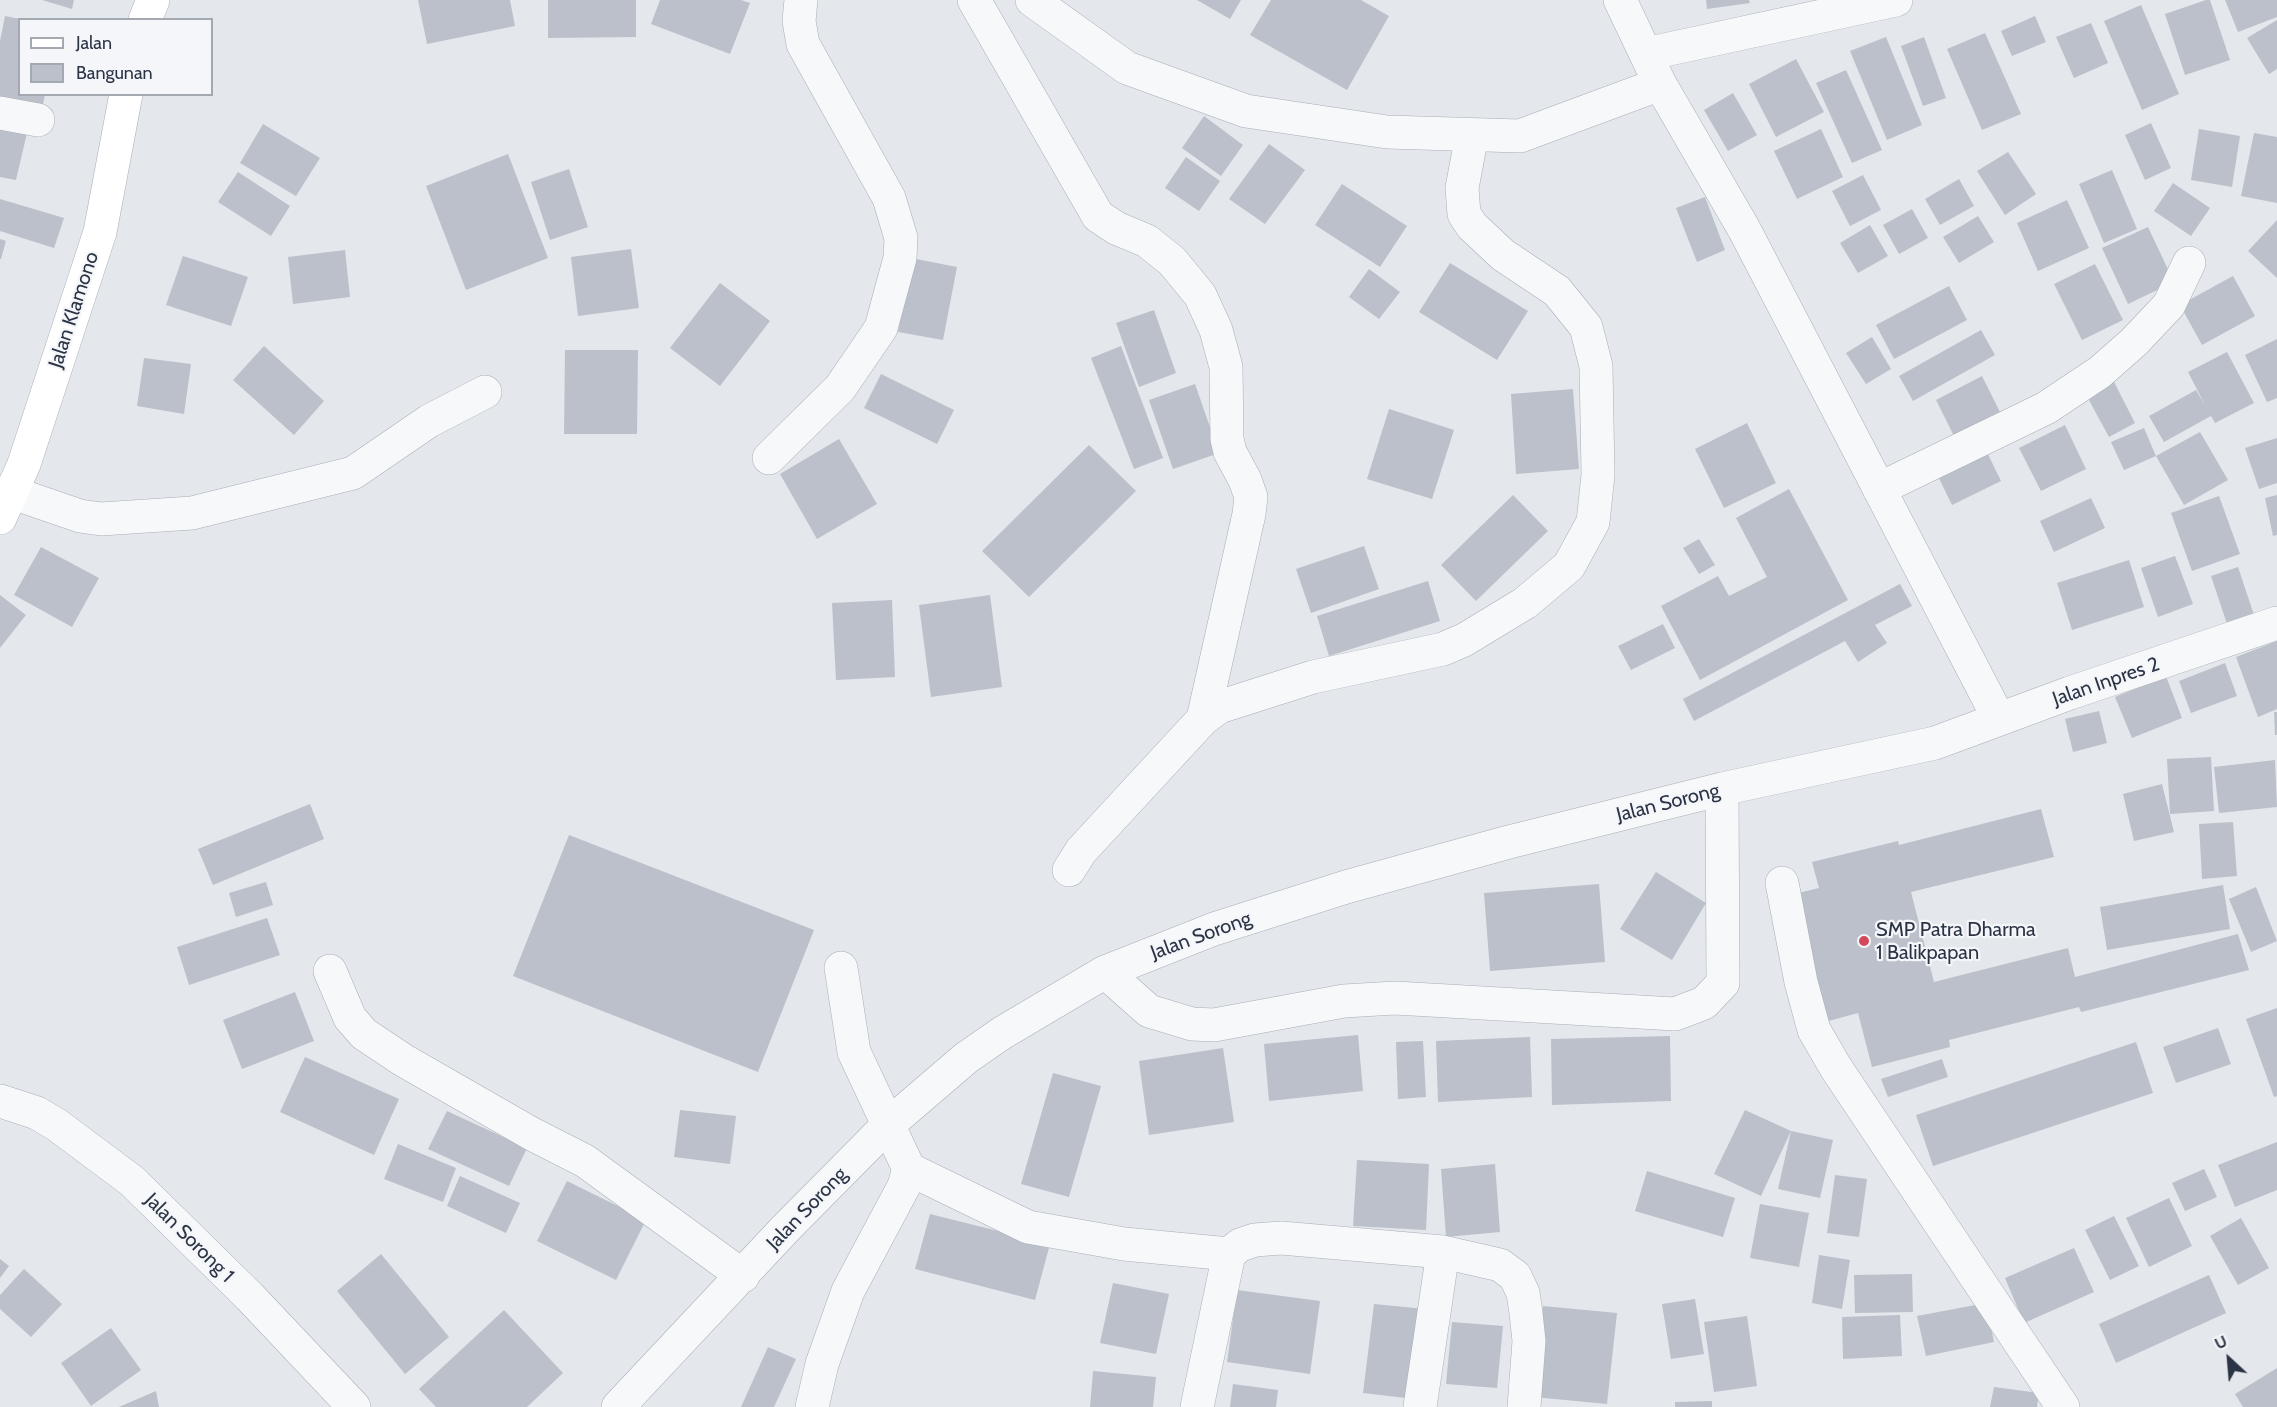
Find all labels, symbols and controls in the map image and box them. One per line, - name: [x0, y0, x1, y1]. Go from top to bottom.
- legend: [18, 18, 213, 96]
- text: Jalan: [76, 32, 112, 54]
- text: Bangunan: [76, 62, 153, 84]
- street label: Jalan Klamono: [44, 249, 104, 371]
- street label: Jalan Inpres 2: [2049, 653, 2163, 711]
- street label: Jalan Sorong: [1614, 779, 1722, 827]
- street label: Jalan Sorong: [1147, 907, 1255, 965]
- place label: SMP Patra Dharma 1 Balikpapan: [1876, 918, 2036, 965]
- marker: SMP Patra Dharma 1 Balikpapan: [1857, 934, 1871, 948]
- street label: Jalan Sorong: [762, 1163, 852, 1255]
- street label: Jalan Sorong 1: [139, 1188, 239, 1288]
- north arrow: [2199, 1329, 2259, 1389]
- text: U: [2212, 1331, 2230, 1353]

